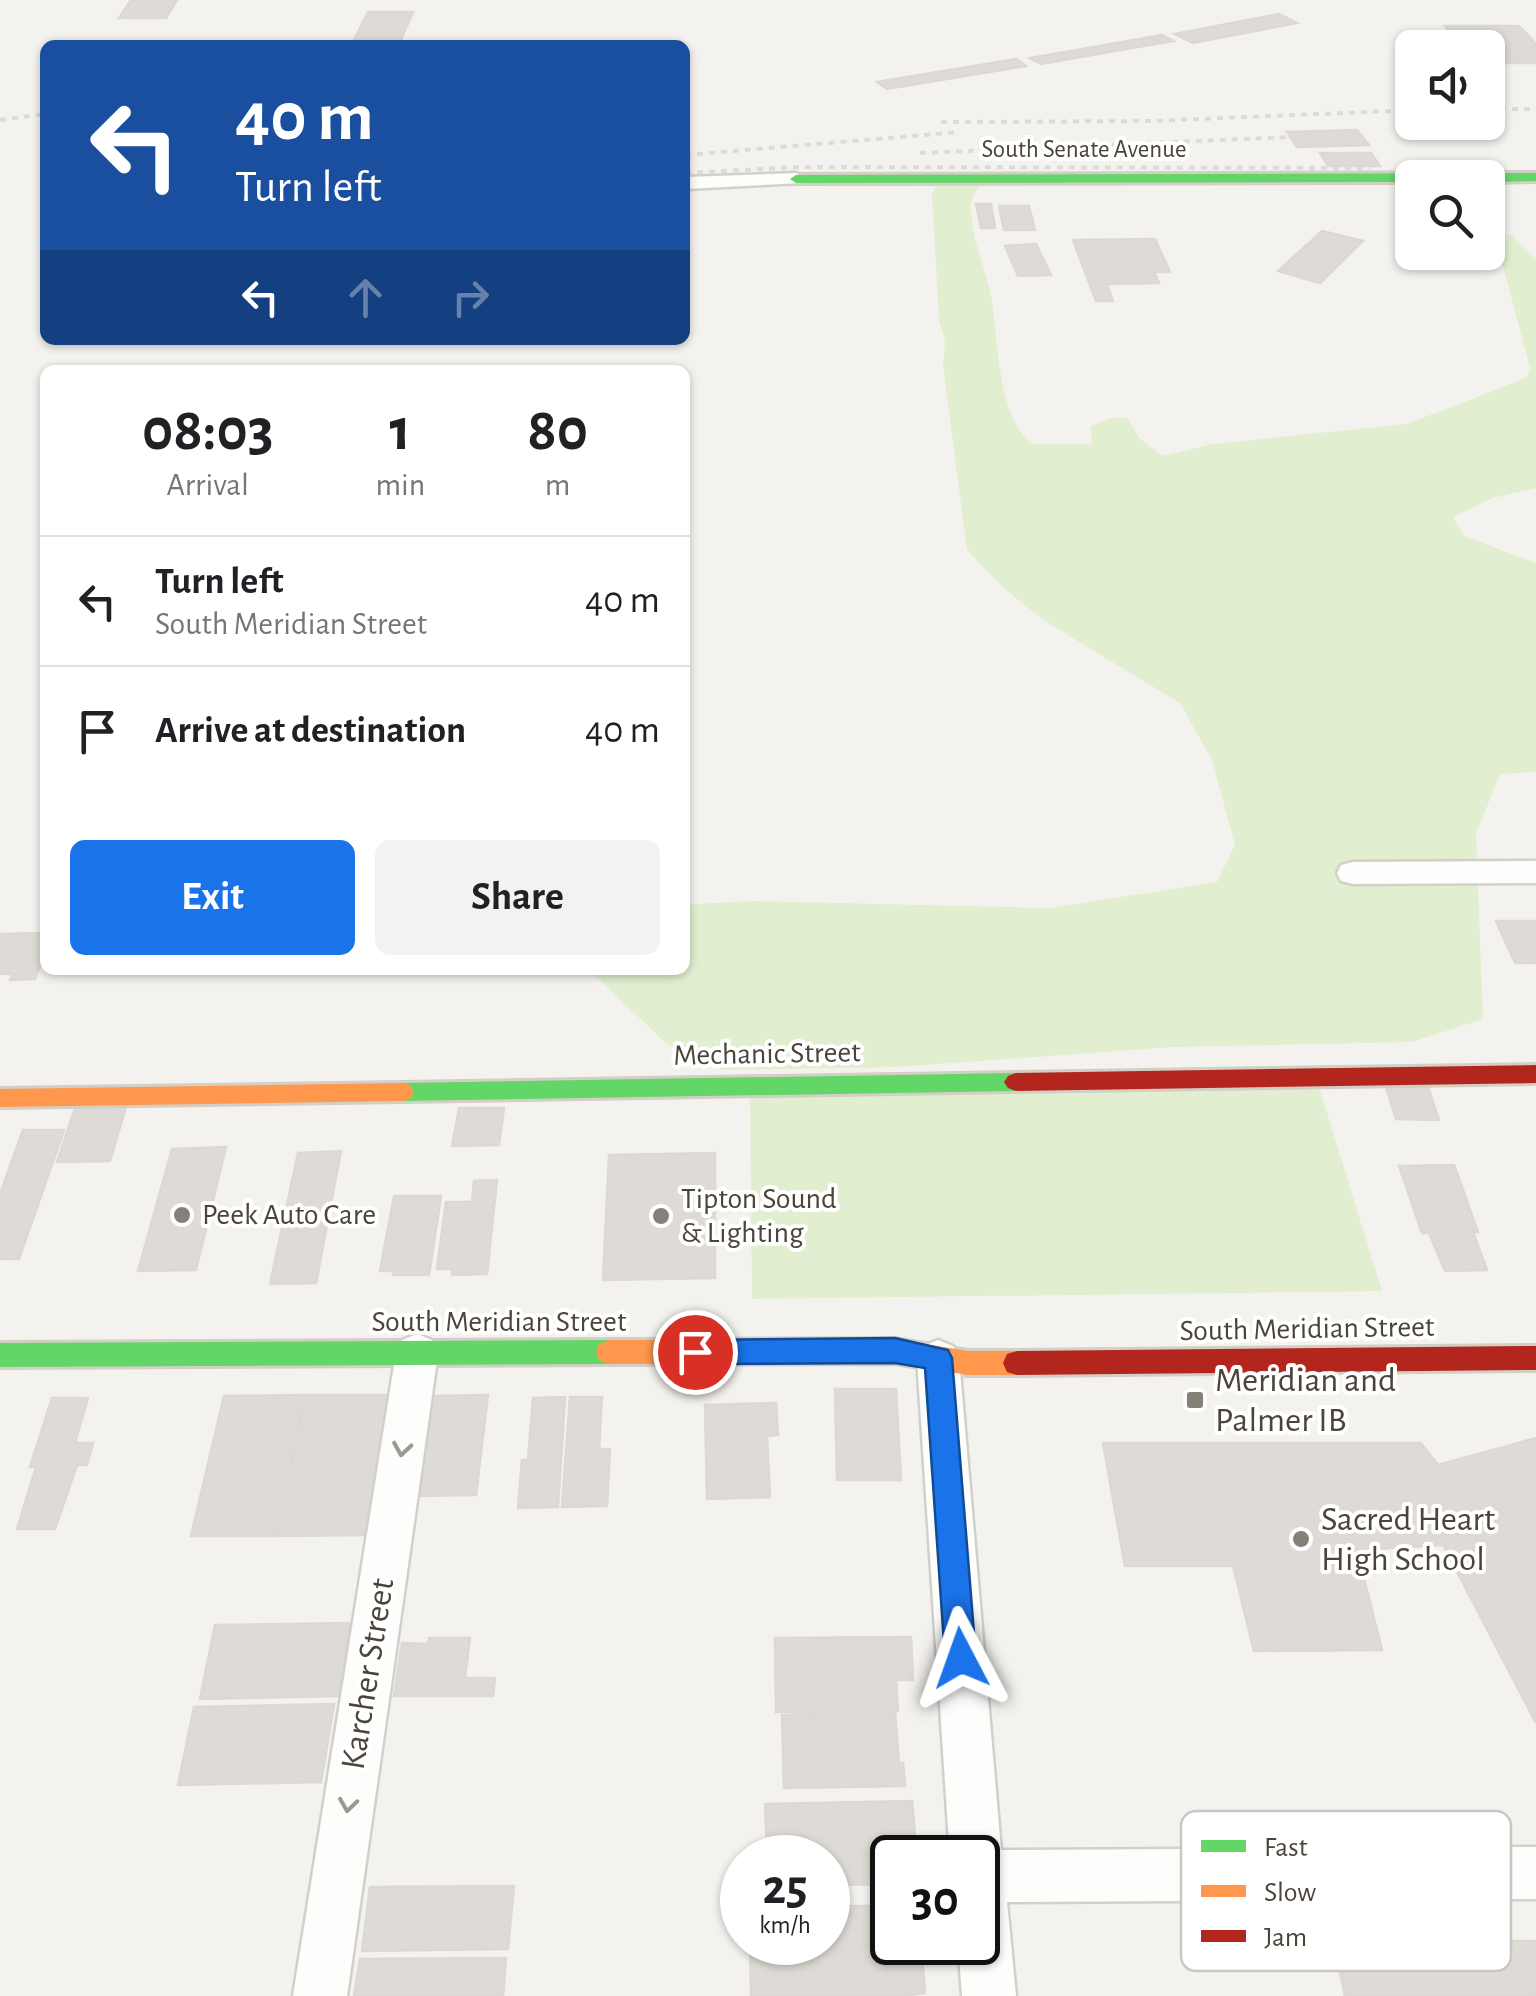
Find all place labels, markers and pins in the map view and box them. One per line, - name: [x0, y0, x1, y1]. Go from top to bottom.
- place label: Tipton Sound & Lighting: [681, 1184, 837, 1248]
- place label: Peek Auto Care: [202, 1200, 376, 1230]
- marker: Peek Auto Care: [171, 1204, 193, 1226]
- marker: Tipton Sound & Lighting: [650, 1205, 672, 1227]
- pin: [653, 1310, 738, 1395]
- place label: Meridian and Palmer IB: [1215, 1363, 1396, 1438]
- marker: Meridian and Palmer IB: [1184, 1389, 1206, 1411]
- place label: Sacred Heart High School: [1321, 1502, 1495, 1577]
- marker: Sacred Heart High School: [1290, 1528, 1312, 1550]

